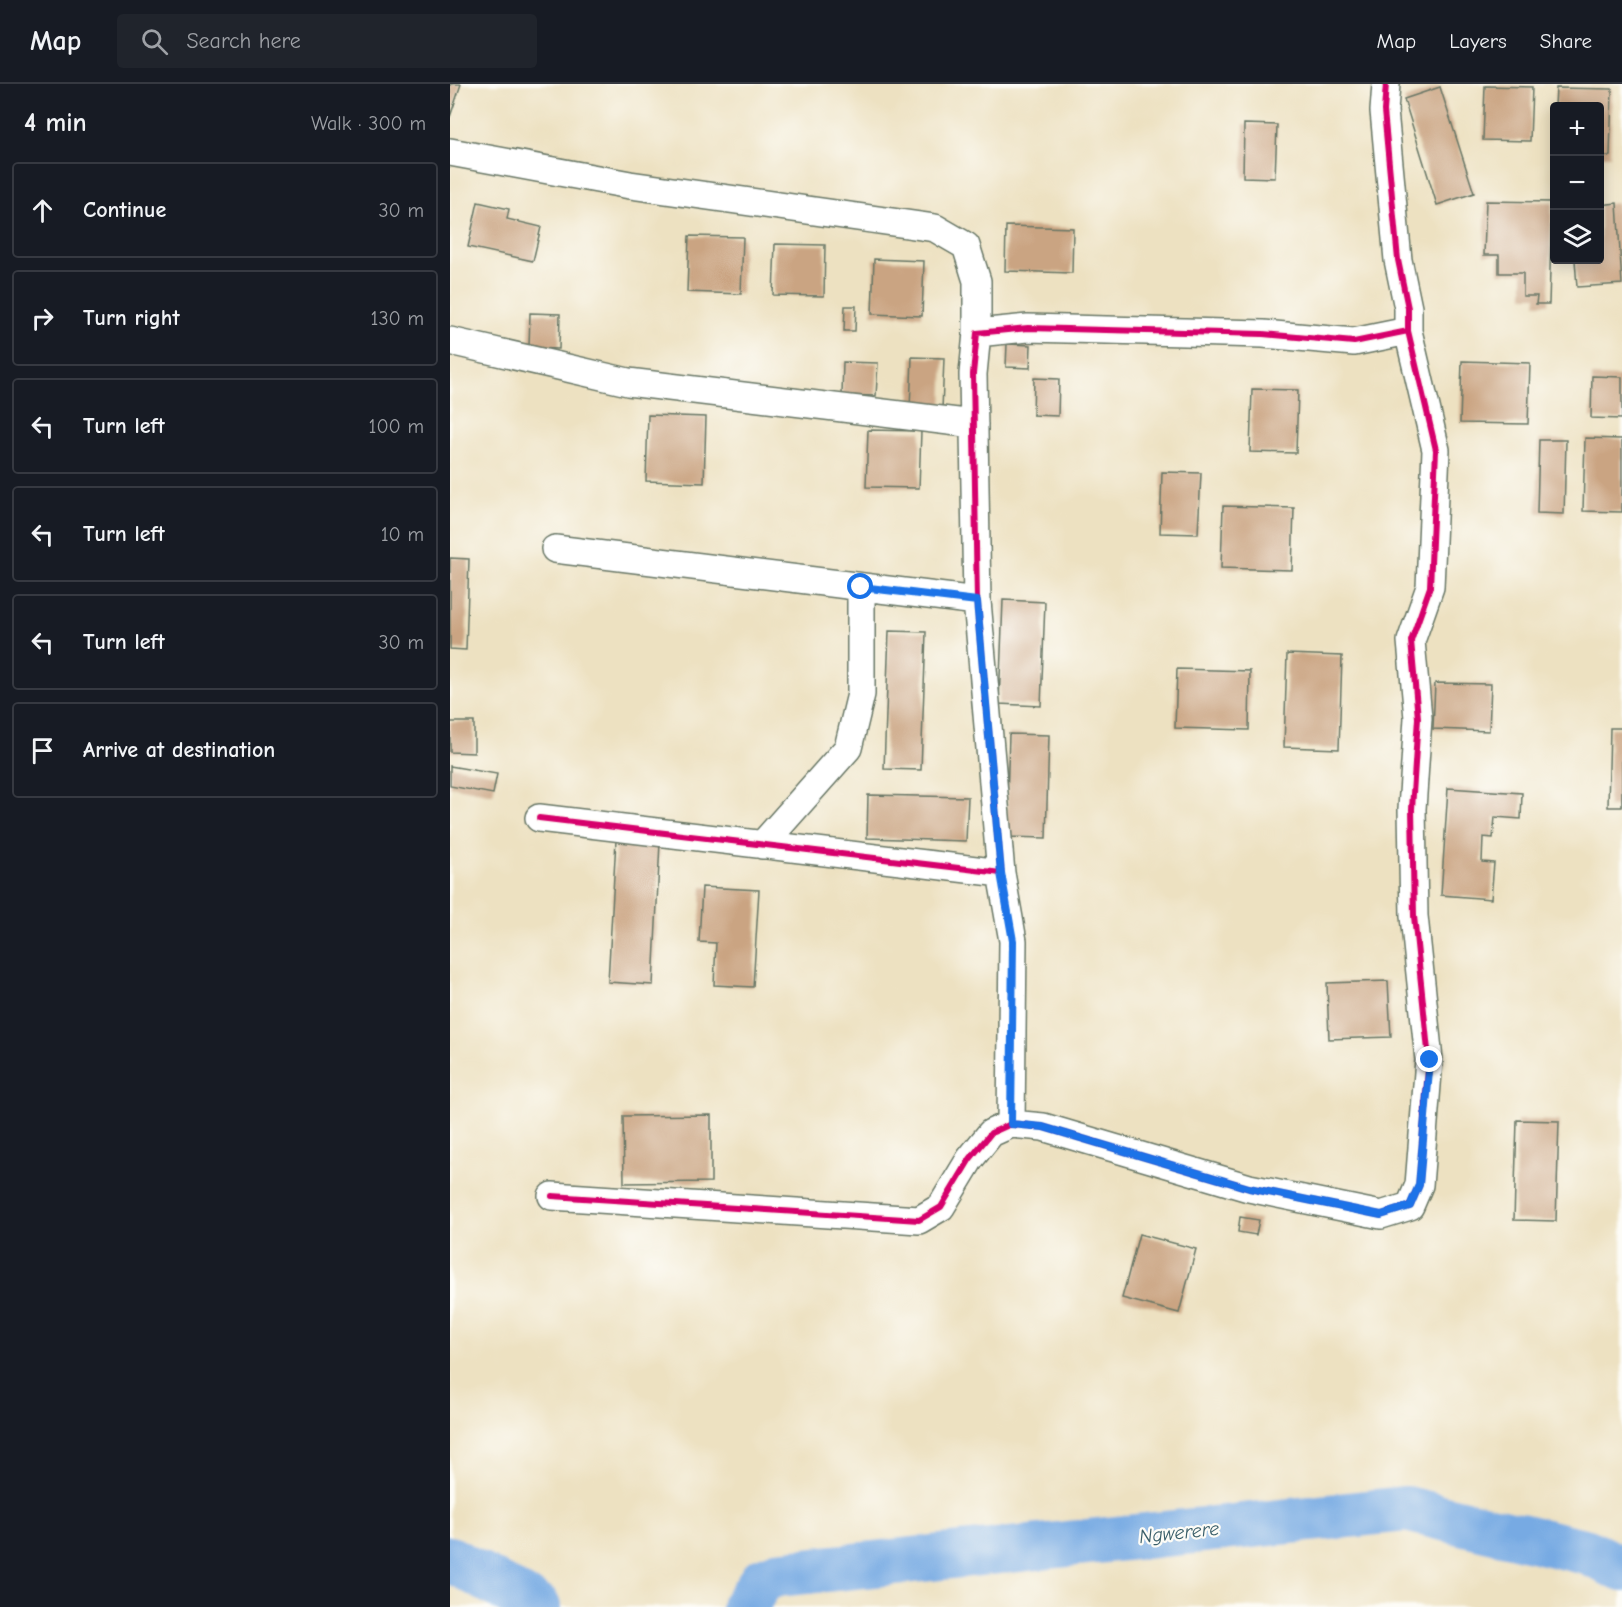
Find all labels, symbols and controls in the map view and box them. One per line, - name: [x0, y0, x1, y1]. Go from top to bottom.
- search box: [117, 14, 537, 68]
- text: Map: [30, 25, 81, 57]
- icon: search: [138, 25, 171, 58]
- text: Search here: [186, 28, 301, 54]
- text: Map: [1377, 29, 1416, 53]
- text: Layers: [1449, 29, 1507, 53]
- text: Share: [1540, 29, 1592, 53]
- map controls: [1550, 102, 1604, 264]
- button: +: [1550, 102, 1604, 156]
- text: 4 min: [24, 108, 87, 138]
- text: Walk · 300 m: [311, 112, 426, 135]
- button: −: [1550, 156, 1604, 210]
- icon: ahead: [26, 194, 59, 227]
- text: Continue: [83, 197, 166, 223]
- text: 30 m: [378, 199, 424, 222]
- button: layers: [1550, 210, 1604, 264]
- icon: right: [26, 302, 59, 335]
- text: Turn right: [83, 305, 180, 331]
- text: 130 m: [371, 307, 424, 330]
- icon: left: [26, 410, 59, 443]
- text: Turn left: [83, 413, 165, 439]
- text: 100 m: [369, 415, 424, 438]
- icon: left: [26, 518, 59, 551]
- text: Turn left: [83, 521, 165, 547]
- text: 10 m: [381, 523, 424, 546]
- route start: [847, 573, 873, 599]
- icon: left: [26, 626, 59, 659]
- text: Turn left: [83, 629, 165, 655]
- text: 30 m: [378, 631, 424, 654]
- icon: arrive: [26, 734, 59, 767]
- text: Arrive at destination: [83, 737, 275, 763]
- route end: [1416, 1046, 1442, 1072]
- water label: Ngwerere: [1138, 1517, 1220, 1548]

